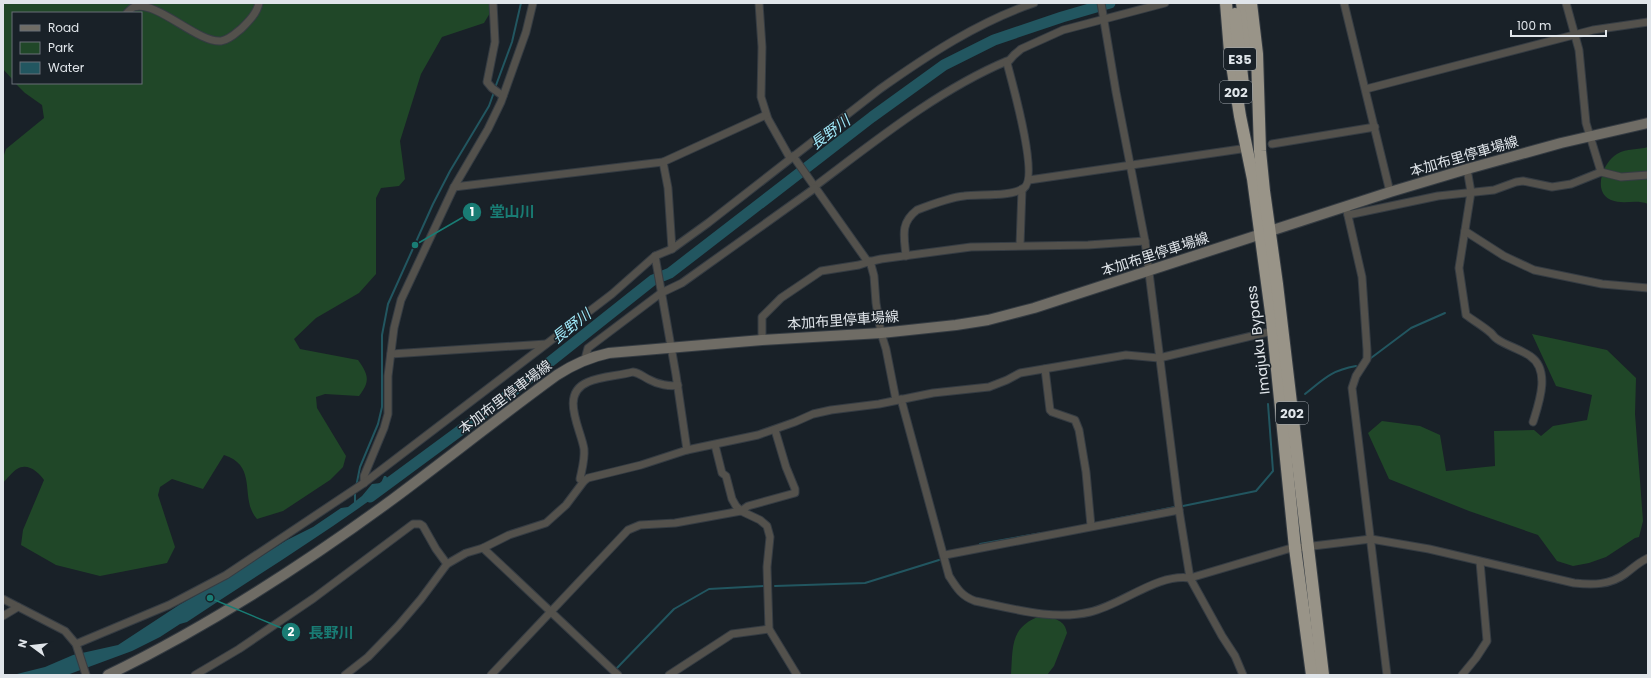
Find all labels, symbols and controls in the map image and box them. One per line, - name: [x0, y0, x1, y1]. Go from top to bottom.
- legend: [12, 12, 142, 84]
- scale bar: [1511, 12, 1606, 38]
- text: 100 m: [1517, 17, 1551, 34]
- text: Road: [48, 19, 79, 36]
- text: Park: [48, 39, 75, 56]
- road number: E35: [1224, 48, 1256, 70]
- text: Water: [48, 59, 85, 76]
- road number: 202: [1220, 81, 1252, 103]
- water label: 長野川: [806, 109, 856, 154]
- street label: 本加布里停車場線: [1407, 131, 1521, 181]
- callout: 堂山川: [462, 199, 543, 226]
- text: 堂山川: [489, 201, 535, 222]
- text: 1: [470, 203, 474, 220]
- street label: 本加布里停車場線: [1099, 227, 1211, 281]
- street label: Imajuku Bypass: [1241, 284, 1275, 396]
- water label: 長野川: [547, 303, 597, 348]
- street label: 本加布里停車場線: [786, 306, 900, 334]
- street label: 本加布里停車場線: [454, 355, 556, 439]
- road number: 202: [1276, 402, 1308, 424]
- callout: 長野川: [281, 619, 362, 646]
- text: 長野川: [308, 622, 354, 643]
- text: 2: [288, 623, 295, 640]
- north arrow: [12, 626, 52, 666]
- text: N: [14, 637, 31, 649]

